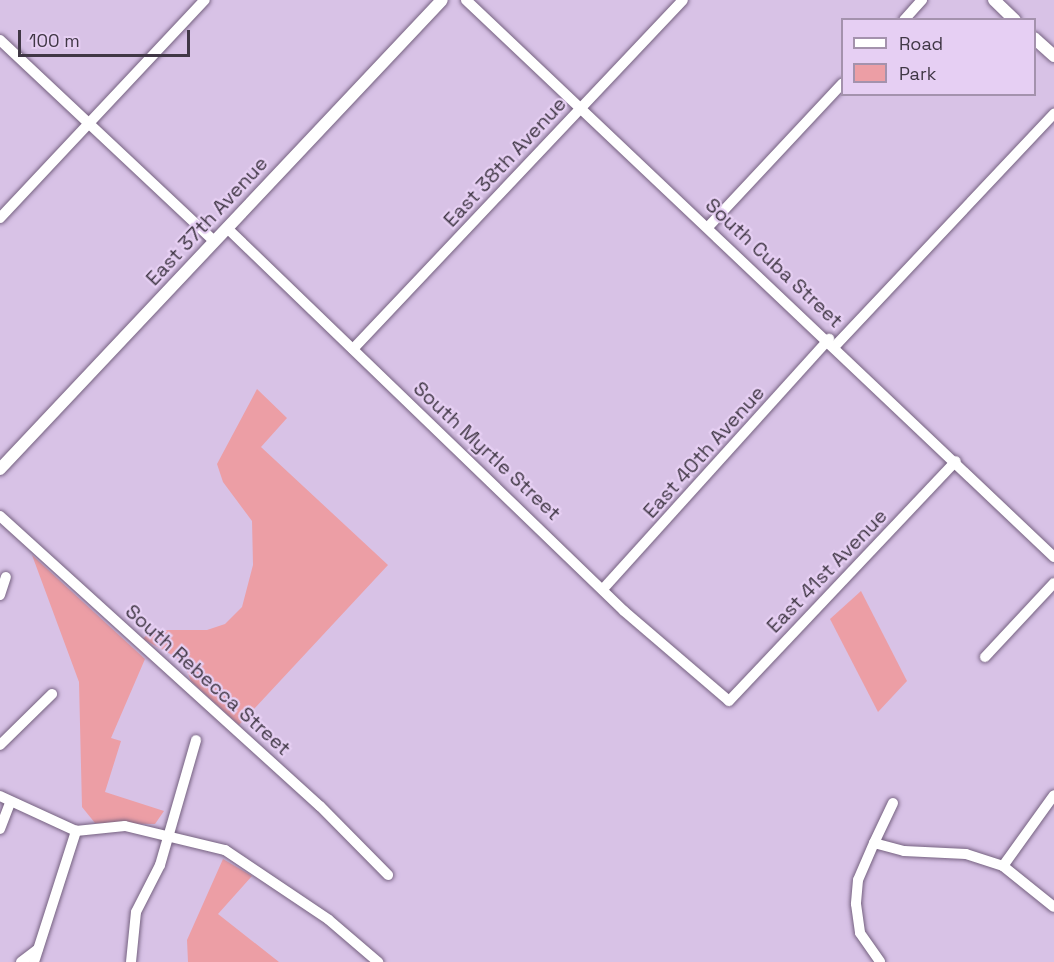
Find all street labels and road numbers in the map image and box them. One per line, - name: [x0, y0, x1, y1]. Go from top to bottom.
- street label: East 38th Avenue: [439, 92, 571, 232]
- street label: East 37th Avenue: [141, 151, 273, 291]
- street label: South Cuba Street: [700, 193, 848, 333]
- street label: South Myrtle Street: [408, 376, 566, 526]
- street label: East 40th Avenue: [638, 381, 770, 523]
- street label: East 41st Avenue: [762, 504, 892, 638]
- street label: South Rebecca Street: [120, 599, 296, 761]

